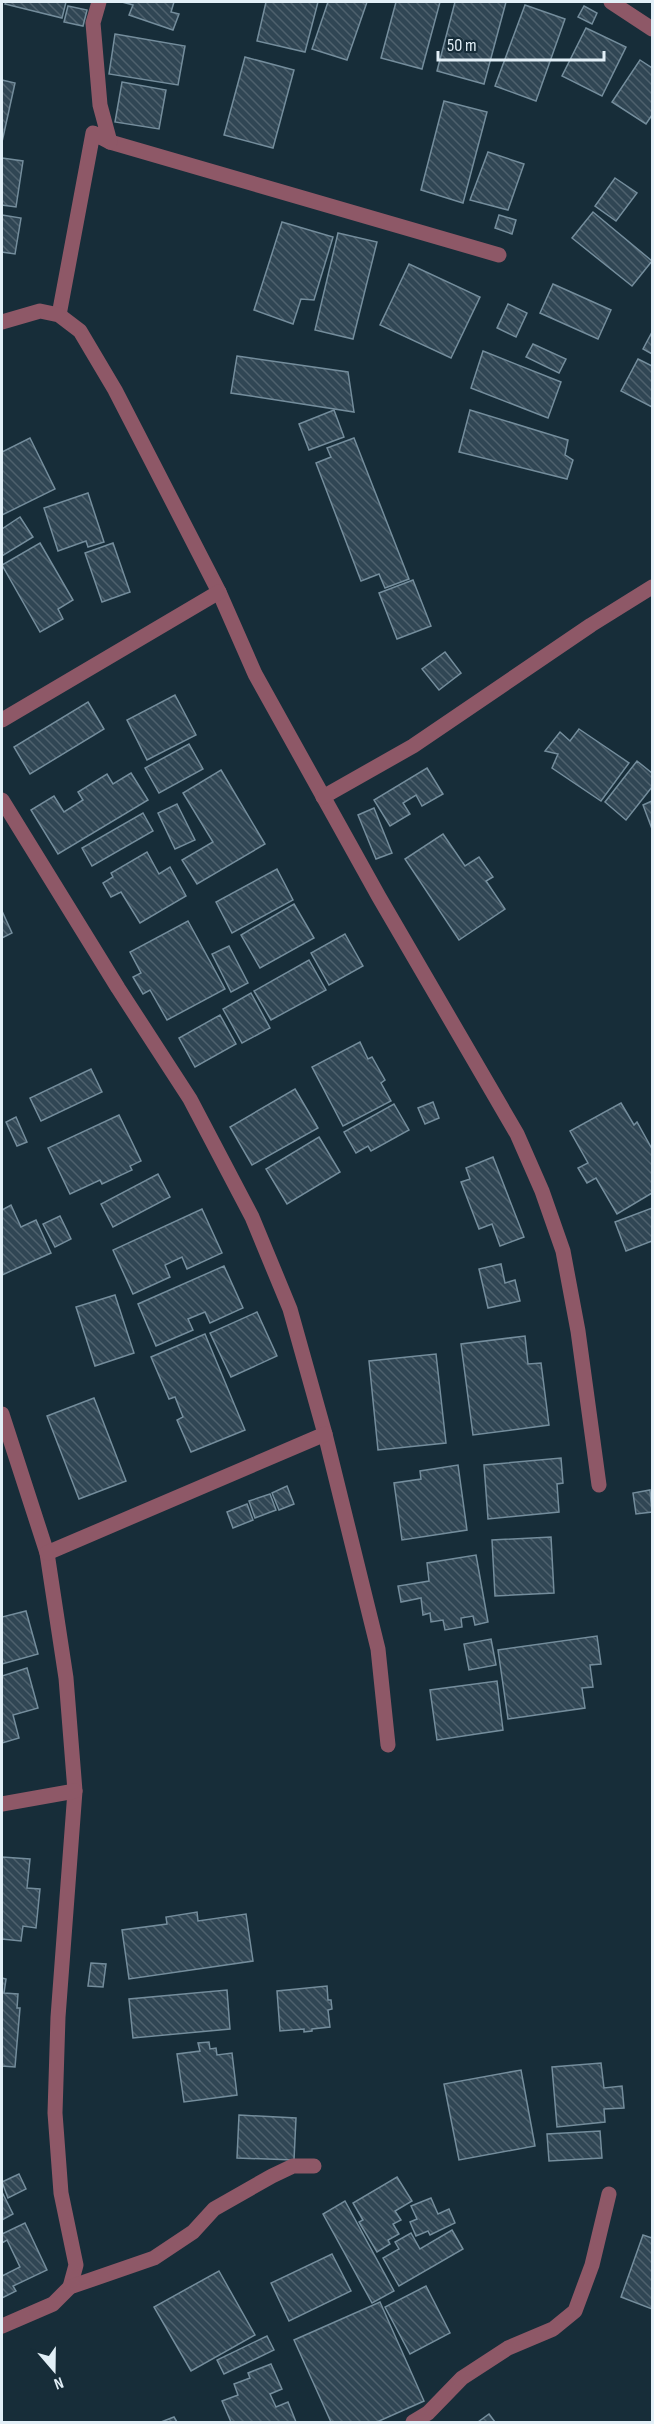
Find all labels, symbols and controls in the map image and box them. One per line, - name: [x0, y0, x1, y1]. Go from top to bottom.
- scale bar: [438, 24, 604, 62]
- text: 50 m: [447, 35, 477, 56]
- north arrow: [24, 2340, 84, 2400]
- text: N: [51, 2372, 66, 2393]

